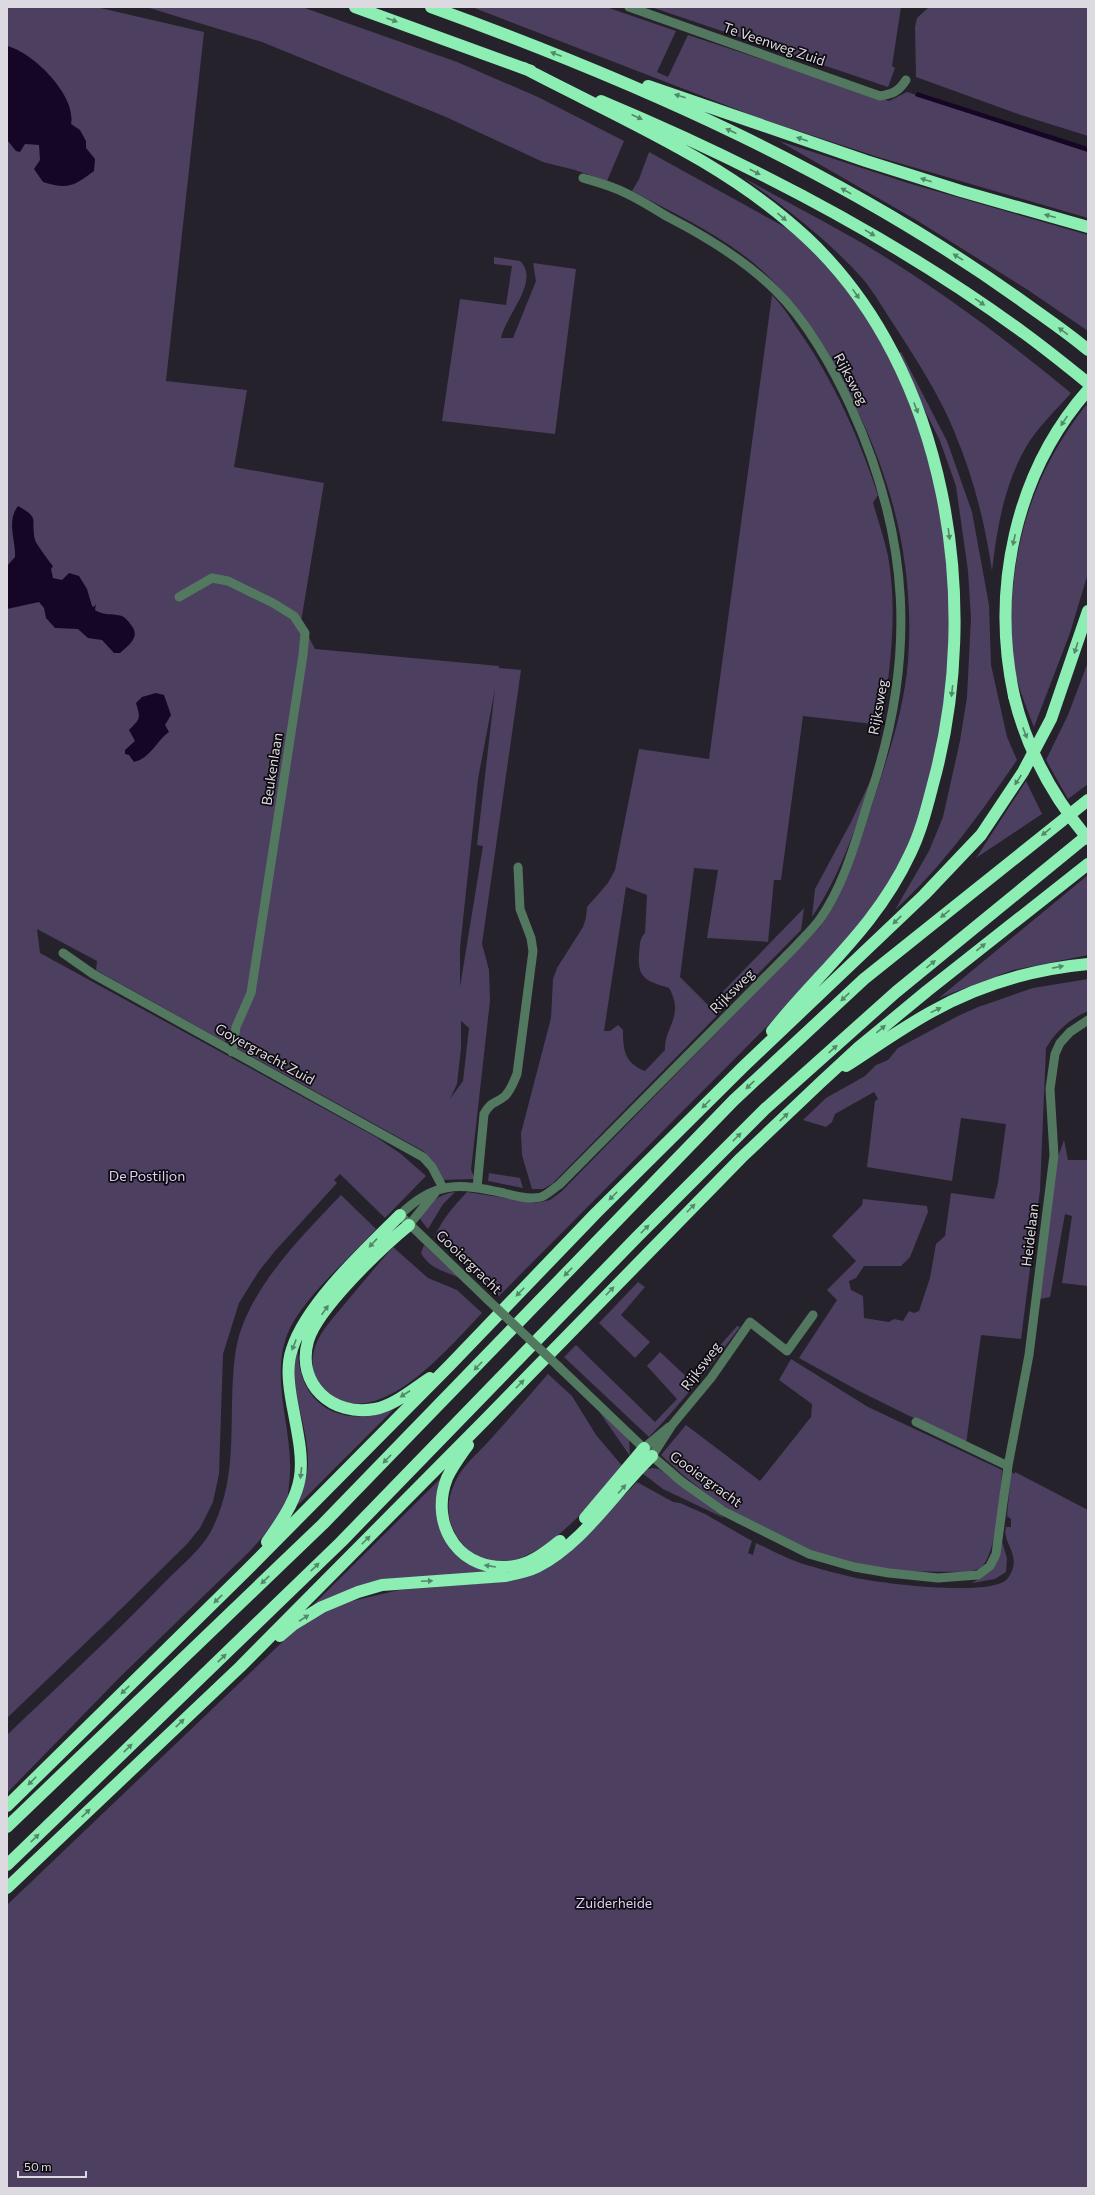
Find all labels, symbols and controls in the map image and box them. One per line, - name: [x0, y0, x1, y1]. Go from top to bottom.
- one-way arrow: [386, 18, 398, 24]
- street label: Te Veenweg Zuid: [721, 18, 827, 69]
- one-way arrow: [549, 51, 561, 57]
- one-way arrow: [673, 93, 685, 99]
- one-way arrow: [632, 114, 643, 120]
- one-way arrow: [725, 128, 736, 134]
- one-way arrow: [796, 135, 808, 141]
- one-way arrow: [749, 169, 761, 175]
- one-way arrow: [919, 177, 931, 183]
- one-way arrow: [840, 187, 852, 194]
- one-way arrow: [777, 212, 788, 221]
- one-way arrow: [1044, 213, 1057, 219]
- one-way arrow: [864, 230, 876, 237]
- one-way arrow: [953, 253, 963, 261]
- one-way arrow: [852, 289, 860, 299]
- one-way arrow: [975, 298, 985, 306]
- one-way arrow: [1058, 327, 1069, 335]
- street label: Rijksweg: [831, 350, 872, 408]
- one-way arrow: [913, 403, 919, 414]
- one-way arrow: [1060, 415, 1068, 426]
- one-way arrow: [946, 528, 952, 540]
- one-way arrow: [1010, 533, 1016, 546]
- one-way arrow: [1073, 643, 1079, 655]
- street label: Rijksweg: [864, 677, 891, 736]
- one-way arrow: [948, 685, 955, 697]
- one-way arrow: [1023, 728, 1029, 740]
- street label: Beukenlaan: [257, 731, 286, 806]
- one-way arrow: [1014, 774, 1022, 785]
- one-way arrow: [1041, 828, 1052, 837]
- one-way arrow: [940, 909, 950, 918]
- one-way arrow: [892, 915, 902, 925]
- one-way arrow: [976, 943, 987, 951]
- one-way arrow: [925, 959, 936, 968]
- street label: Rijksweg: [706, 964, 758, 1017]
- one-way arrow: [1052, 964, 1064, 970]
- one-way arrow: [840, 992, 850, 1001]
- one-way arrow: [930, 1006, 941, 1013]
- street label: Goyergracht Zuid: [213, 1019, 318, 1088]
- one-way arrow: [875, 1025, 886, 1034]
- one-way arrow: [827, 1044, 838, 1053]
- one-way arrow: [745, 1081, 755, 1090]
- one-way arrow: [701, 1099, 711, 1109]
- one-way arrow: [779, 1112, 789, 1122]
- one-way arrow: [732, 1132, 742, 1142]
- park label: De Postiljon: [109, 1167, 185, 1184]
- one-way arrow: [608, 1191, 618, 1200]
- one-way arrow: [687, 1203, 696, 1213]
- street label: Heidelaan: [1017, 1203, 1042, 1267]
- one-way arrow: [640, 1224, 650, 1234]
- street label: Gooiergracht: [433, 1226, 506, 1297]
- one-way arrow: [368, 1238, 377, 1248]
- one-way arrow: [563, 1267, 573, 1277]
- one-way arrow: [606, 1286, 615, 1296]
- one-way arrow: [515, 1287, 525, 1297]
- one-way arrow: [321, 1305, 329, 1315]
- street label: Rijksweg: [677, 1338, 725, 1393]
- one-way arrow: [290, 1340, 296, 1352]
- one-way arrow: [473, 1361, 483, 1371]
- one-way arrow: [515, 1379, 525, 1389]
- one-way arrow: [400, 1390, 411, 1398]
- street label: Gooiergracht: [667, 1447, 746, 1510]
- one-way arrow: [382, 1454, 392, 1464]
- one-way arrow: [298, 1467, 304, 1479]
- one-way arrow: [617, 1483, 626, 1494]
- one-way arrow: [361, 1535, 371, 1545]
- one-way arrow: [310, 1562, 320, 1572]
- one-way arrow: [484, 1563, 497, 1569]
- one-way arrow: [260, 1575, 270, 1584]
- one-way arrow: [421, 1578, 433, 1585]
- one-way arrow: [213, 1594, 223, 1604]
- one-way arrow: [299, 1614, 309, 1622]
- one-way arrow: [217, 1653, 227, 1662]
- one-way arrow: [120, 1685, 130, 1694]
- one-way arrow: [175, 1719, 185, 1728]
- one-way arrow: [123, 1743, 133, 1753]
- one-way arrow: [27, 1776, 37, 1786]
- one-way arrow: [81, 1808, 91, 1818]
- one-way arrow: [30, 1833, 40, 1843]
- park label: Zuiderheide: [576, 1894, 652, 1911]
- scale bar: [18, 2153, 86, 2179]
- text: 50 m: [24, 2159, 52, 2173]

